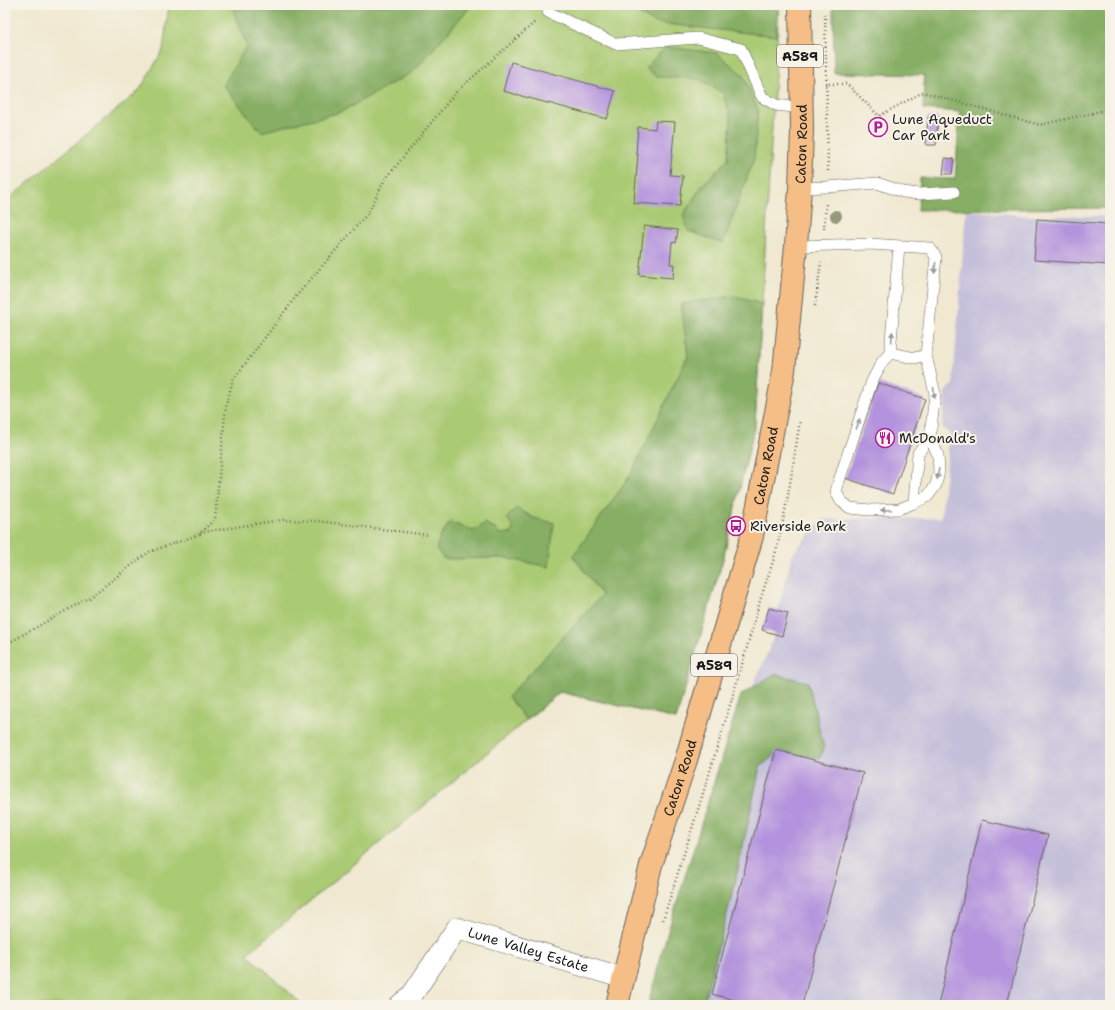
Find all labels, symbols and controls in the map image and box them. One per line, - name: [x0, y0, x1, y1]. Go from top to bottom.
- road number: A589: [777, 45, 823, 67]
- street label: Caton Road: [791, 104, 811, 184]
- place label: Lune Aqueduct Car Park: [892, 110, 992, 144]
- parking icon: Lune Aqueduct Car Park: [867, 116, 889, 138]
- one-way arrow: [932, 262, 938, 274]
- one-way arrow: [888, 330, 895, 343]
- one-way arrow: [930, 387, 937, 399]
- one-way arrow: [855, 417, 861, 429]
- street label: Caton Road: [749, 425, 782, 506]
- restaurant icon: McDonald's: [874, 427, 896, 449]
- place label: McDonald's: [899, 429, 976, 447]
- one-way arrow: [935, 468, 941, 480]
- one-way arrow: [880, 506, 892, 513]
- bus stop icon: Riverside Park: [725, 515, 747, 537]
- place label: Riverside Park: [750, 517, 846, 535]
- road number: A589: [691, 654, 737, 676]
- street label: Caton Road: [659, 737, 701, 818]
- street label: Lune Valley Estate: [466, 923, 591, 976]

